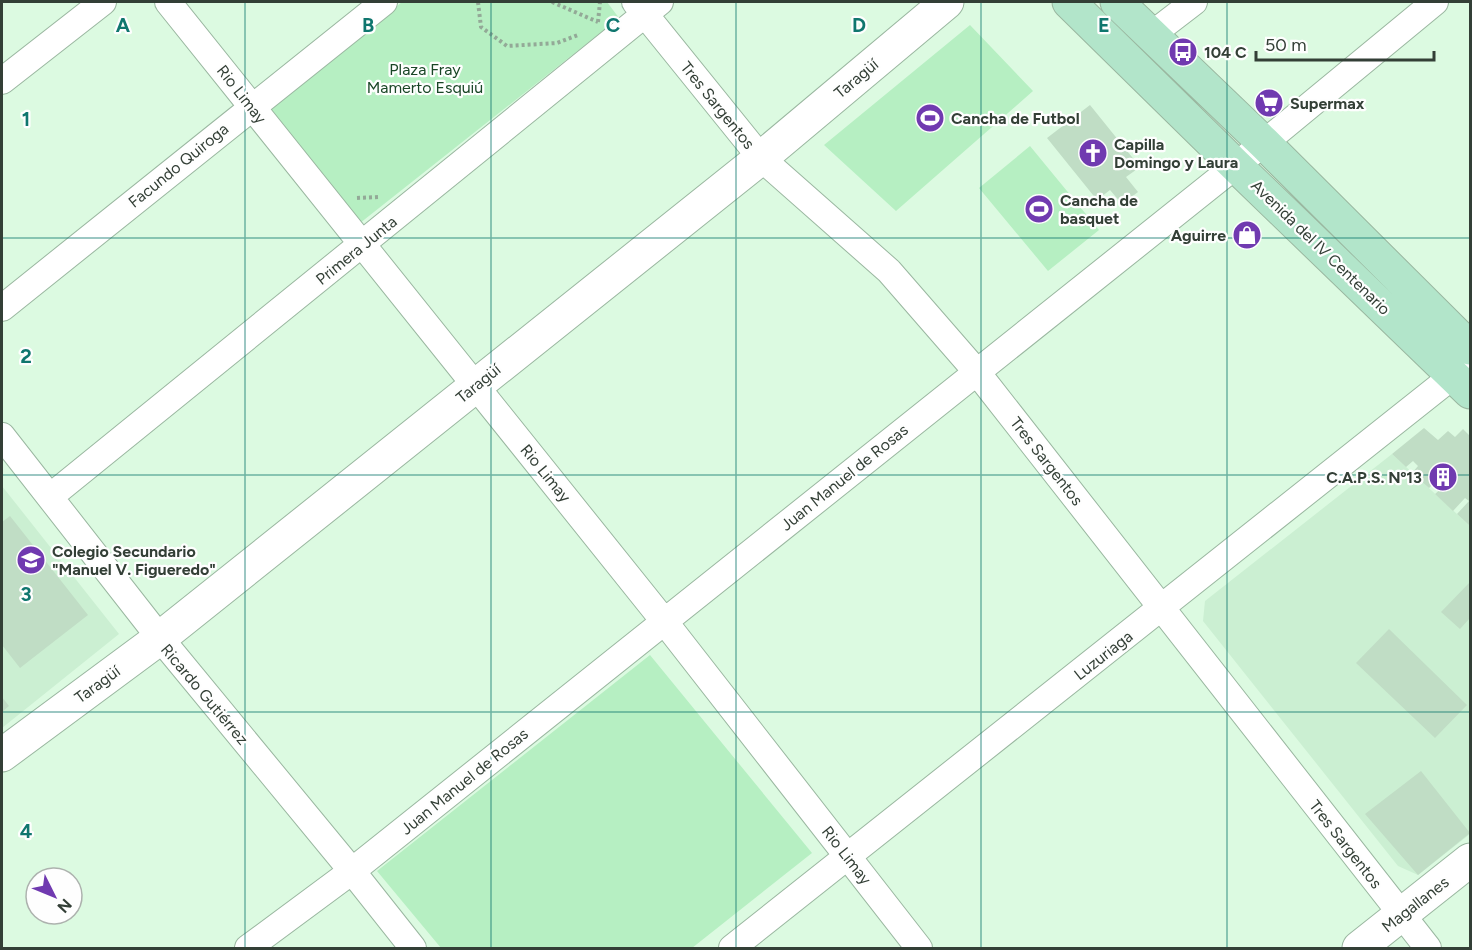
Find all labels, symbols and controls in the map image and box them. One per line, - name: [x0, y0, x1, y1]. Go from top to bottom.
- text: A: [116, 13, 131, 37]
- text: B: [362, 13, 374, 37]
- text: C: [606, 13, 620, 37]
- text: D: [852, 13, 866, 37]
- text: E: [1098, 13, 1110, 37]
- scale bar: [1256, 24, 1434, 62]
- text: 50 m: [1265, 34, 1307, 56]
- bus stop icon: 104 C: [1167, 36, 1199, 68]
- place label: 104 C: [1204, 43, 1247, 62]
- street label: Taragüí: [830, 54, 883, 102]
- street label: Tres Sargentos: [677, 58, 759, 153]
- park label: Plaza Fray Mamerto Esquiú: [367, 60, 483, 97]
- street label: Rio Limay: [213, 61, 271, 128]
- supermarket icon: Supermax: [1253, 87, 1285, 119]
- place label: Supermax: [1290, 94, 1365, 113]
- sports icon: Cancha de Futbol: [914, 102, 946, 134]
- text: 1: [22, 107, 30, 131]
- place label: Cancha de Futbol: [951, 109, 1080, 128]
- street label: Facundo Quiroga: [124, 119, 232, 212]
- place label: Capilla Domingo y Laura: [1114, 135, 1238, 172]
- church icon: Capilla Domingo y Laura: [1077, 137, 1109, 169]
- street label: Avenida del IV Centenario: [1247, 176, 1394, 319]
- place label: Cancha de basquet: [1060, 191, 1138, 228]
- sports icon: Cancha de basquet: [1023, 193, 1055, 225]
- street label: Primera Junta: [312, 212, 401, 289]
- shop icon: Aguirre: [1231, 219, 1263, 251]
- place label: Aguirre: [1171, 226, 1226, 245]
- text: 2: [20, 344, 32, 368]
- street label: Taragüí: [452, 359, 505, 407]
- street label: Tres Sargentos: [1006, 413, 1087, 509]
- street label: Juan Manuel de Rosas: [777, 420, 912, 535]
- street label: Rio Limay: [516, 440, 575, 507]
- building icon: C.A.P.S. Nº13: [1427, 461, 1459, 493]
- place label: C.A.P.S. Nº13: [1326, 468, 1422, 487]
- place label: Colegio Secundario "Manuel V. Figueredo": [52, 542, 216, 579]
- school or university icon: Colegio Secundario "Manuel V. Figueredo": [15, 544, 47, 576]
- text: 3: [20, 582, 32, 606]
- street label: Luzuriaga: [1070, 627, 1136, 684]
- street label: Ricardo Gutiérrez: [157, 640, 252, 749]
- street label: Taragüí: [71, 661, 125, 707]
- street label: Juan Manuel de Rosas: [397, 724, 532, 839]
- street label: Tres Sargentos: [1305, 796, 1386, 892]
- text: 4: [20, 819, 33, 843]
- street label: Rio Limay: [818, 822, 876, 889]
- north arrow: [24, 866, 84, 926]
- street label: Magallanes: [1378, 872, 1453, 936]
- text: N: [53, 895, 76, 917]

